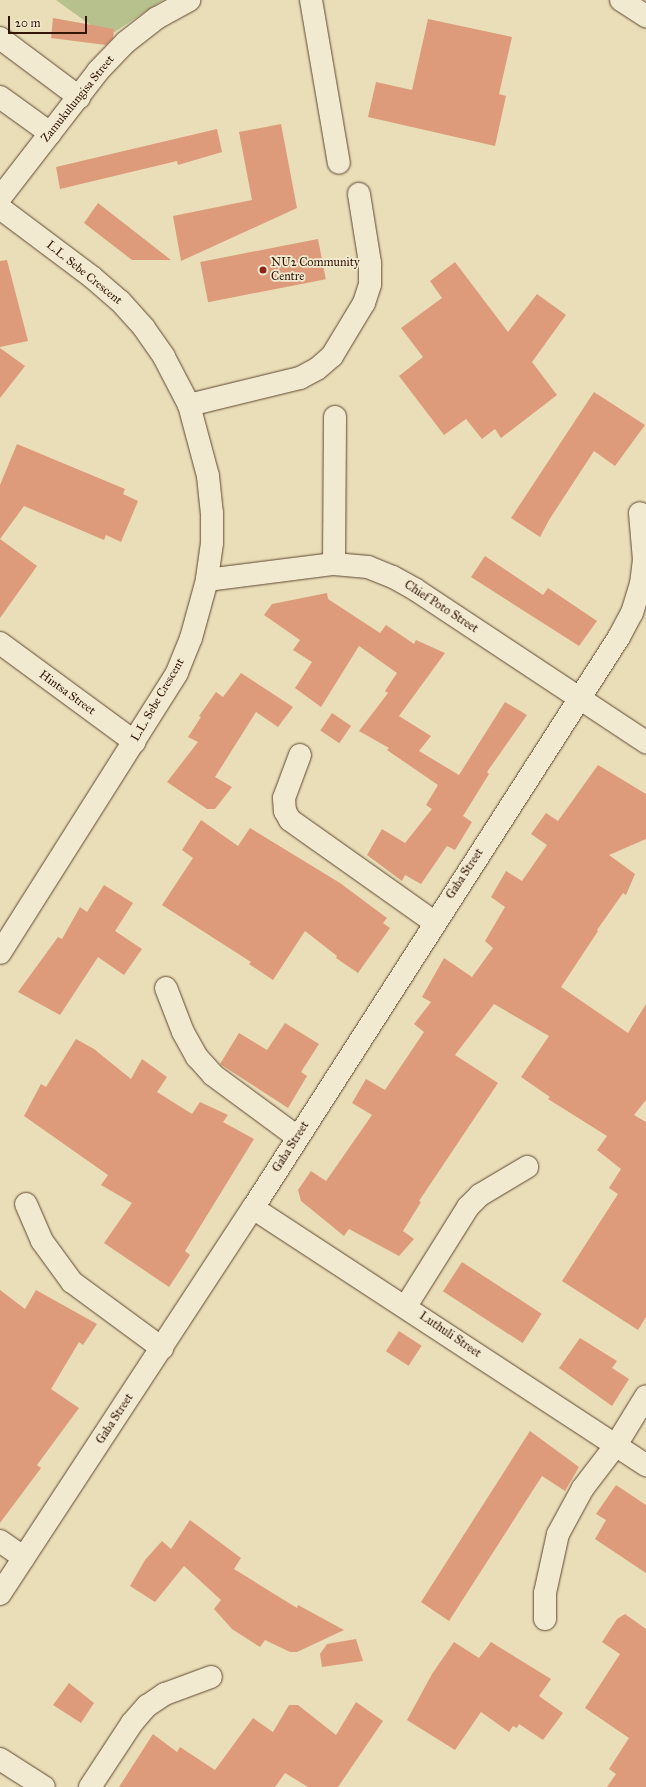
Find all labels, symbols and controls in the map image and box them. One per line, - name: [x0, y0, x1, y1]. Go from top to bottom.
- scale bar: [10, 8, 89, 34]
- text: 20 m: [15, 16, 41, 30]
- street label: Zamukulungisa Street: [39, 53, 117, 145]
- street label: L.L. Sebe Crescent: [43, 238, 125, 308]
- place label: NU2 Community Centre: [271, 256, 360, 284]
- marker: NU2 Community Centre: [258, 265, 268, 275]
- street label: Chief Poto Street: [401, 578, 481, 636]
- street label: L.L. Sebe Crescent: [128, 656, 188, 744]
- street label: Hintsa Street: [36, 668, 98, 718]
- street label: Gaba Street: [443, 846, 487, 902]
- street label: Gaba Street: [270, 1119, 312, 1175]
- street label: Luthuli Street: [416, 1309, 484, 1361]
- street label: Gaba Street: [93, 1391, 137, 1447]

